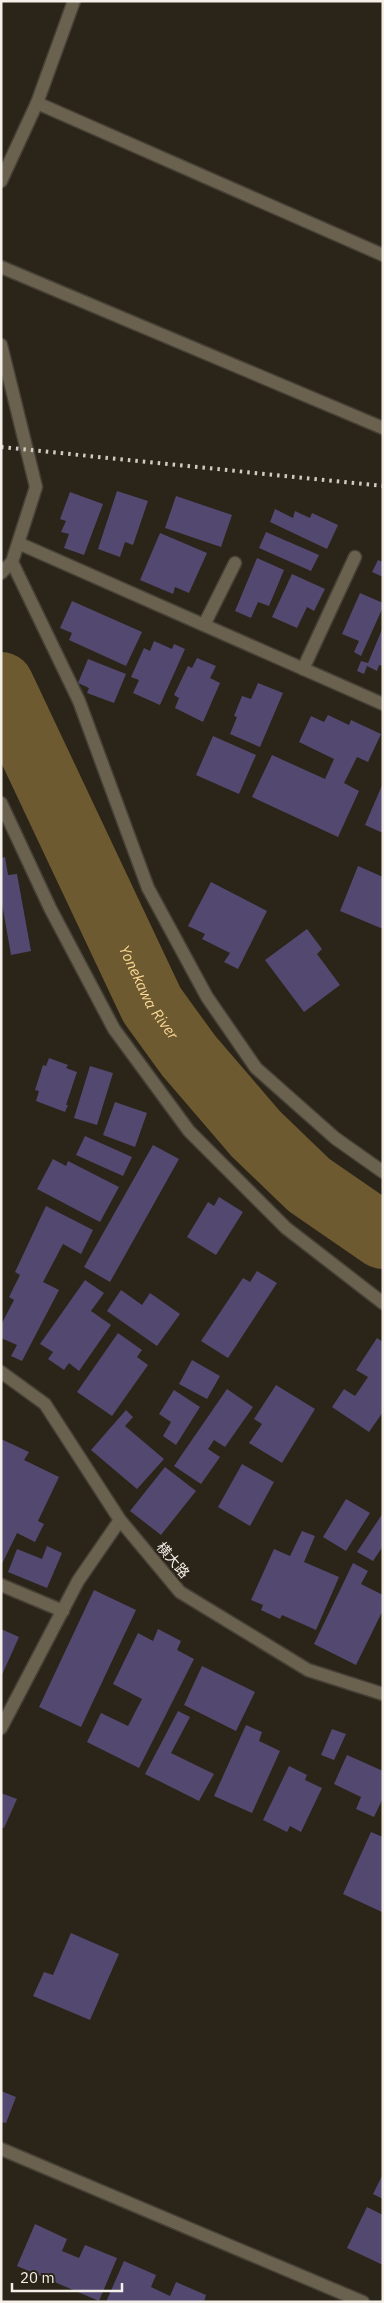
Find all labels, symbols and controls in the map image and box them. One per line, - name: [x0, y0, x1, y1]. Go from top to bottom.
- water label: Yonekawa River: [115, 942, 183, 1043]
- street label: 横大路: [153, 1538, 193, 1582]
- scale bar: [12, 2260, 122, 2292]
- text: 20 m: [20, 2268, 55, 2287]

